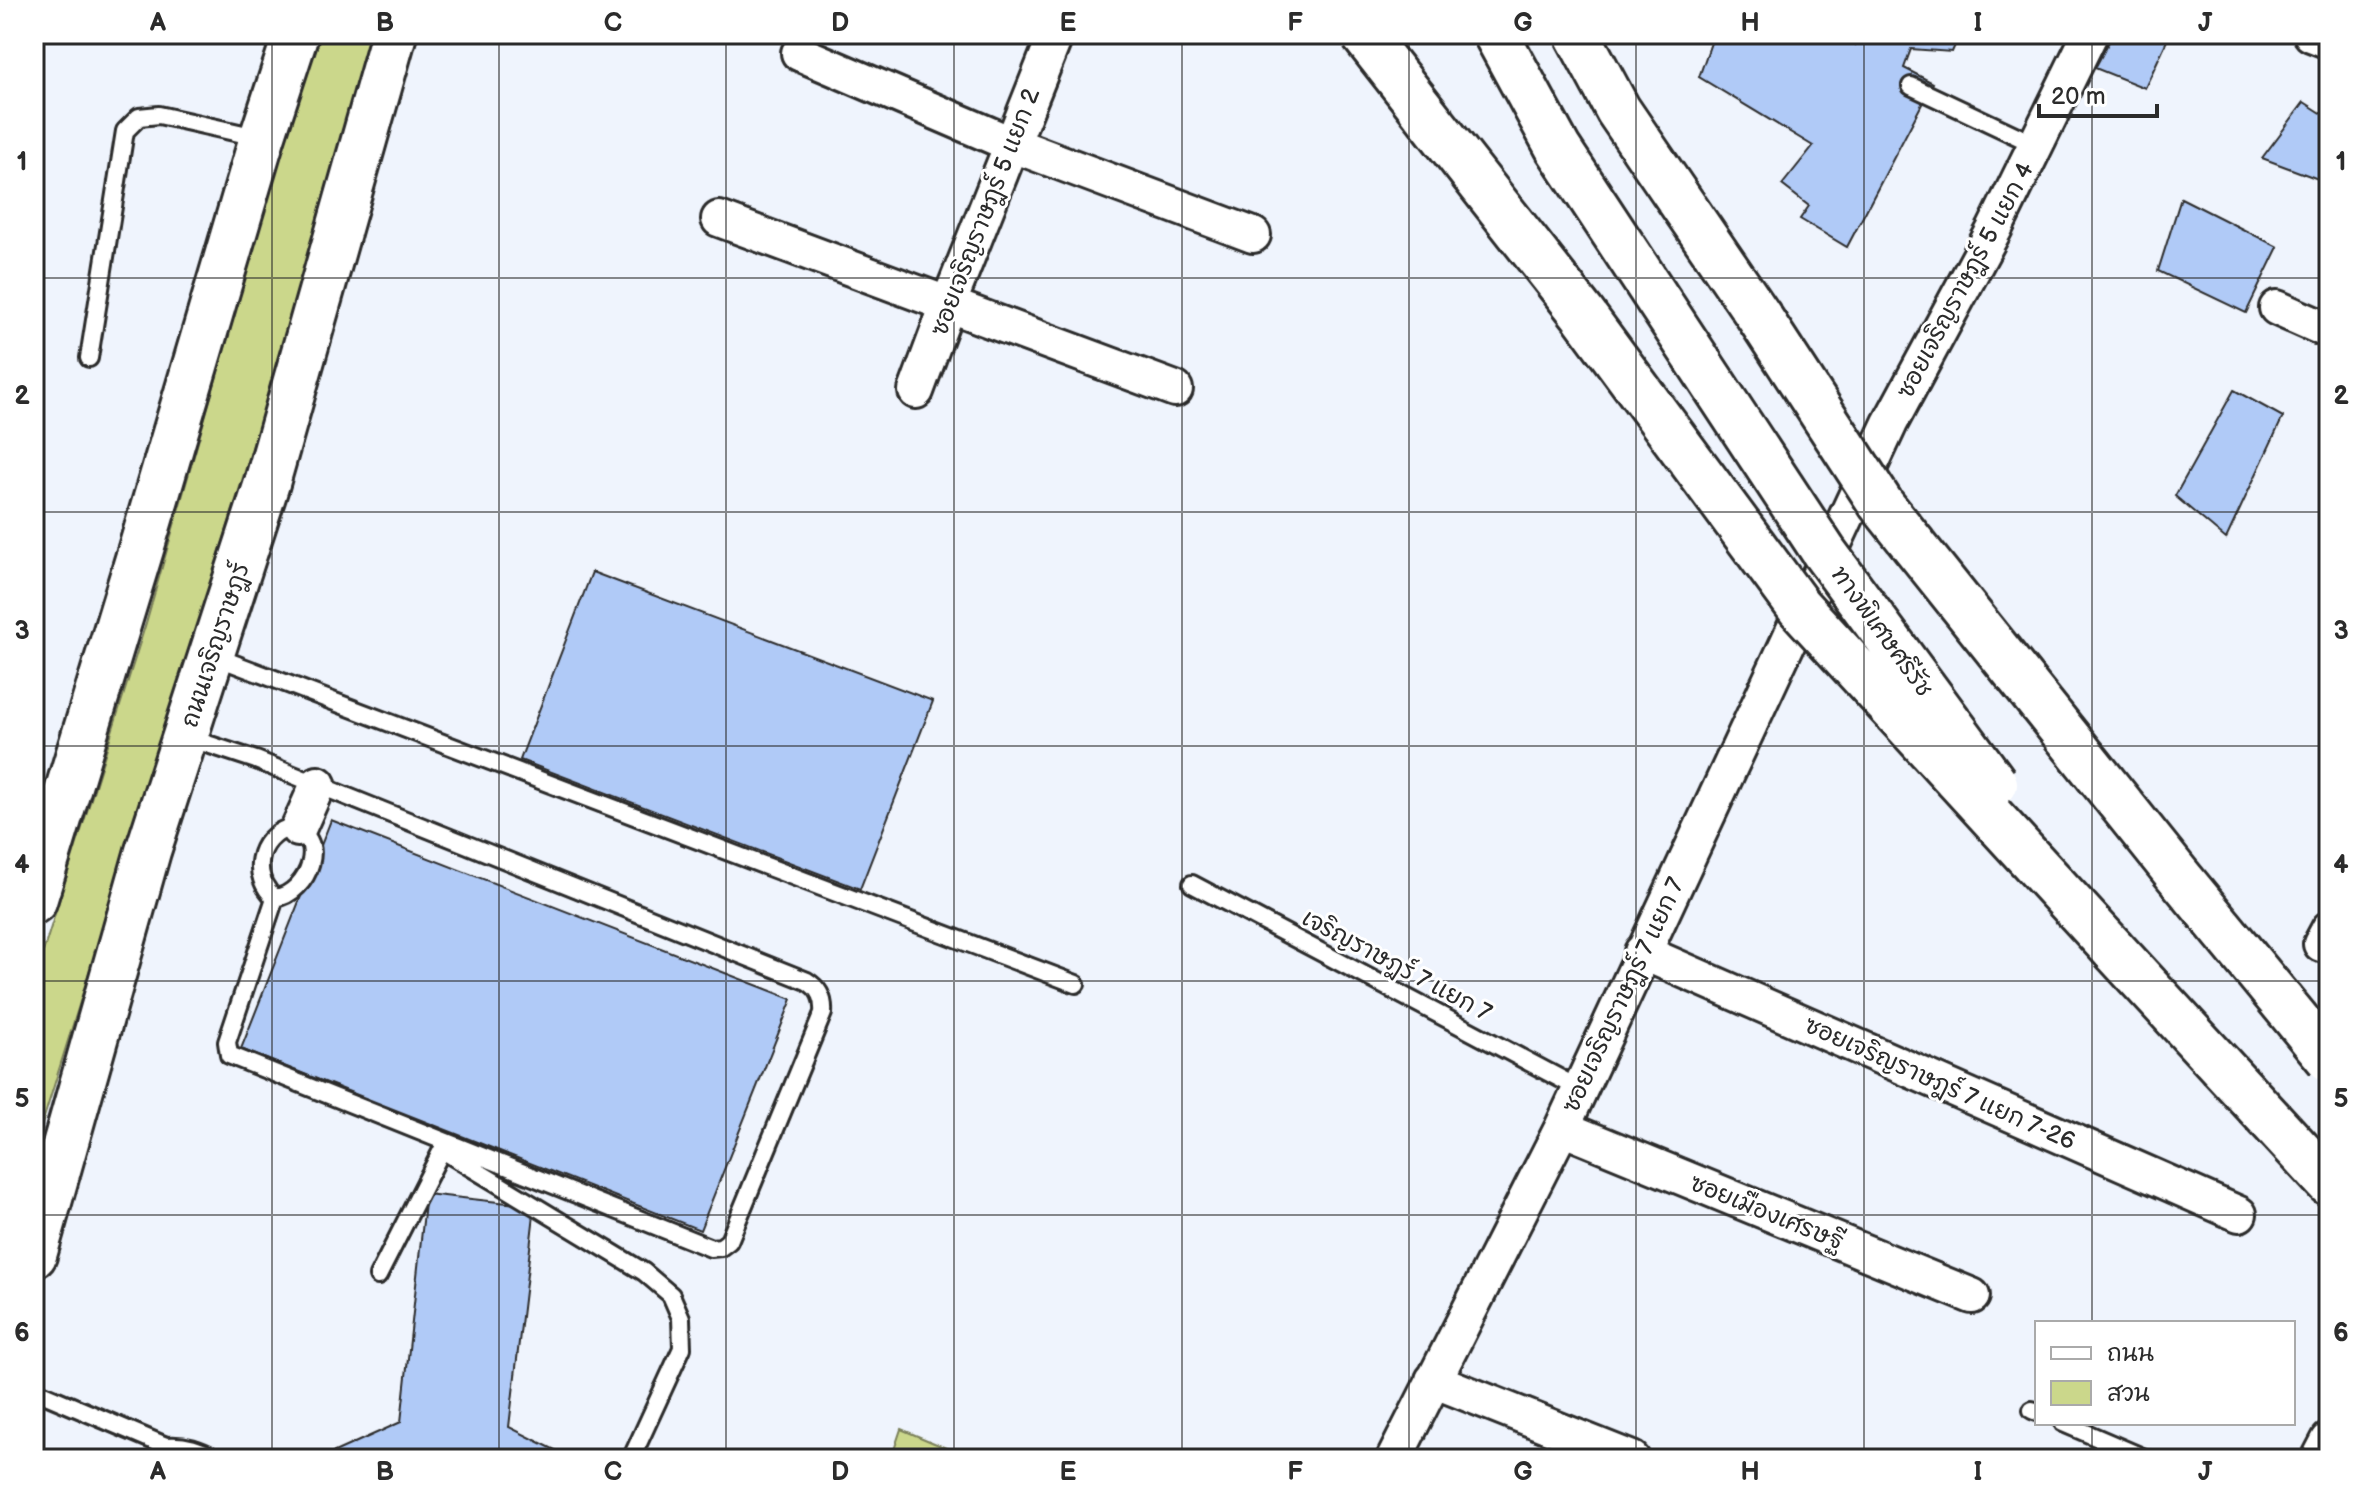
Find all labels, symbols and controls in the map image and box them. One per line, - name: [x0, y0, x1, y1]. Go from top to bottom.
- text: A: [149, 8, 166, 39]
- text: B: [376, 8, 394, 39]
- text: C: [604, 8, 622, 39]
- text: D: [831, 8, 849, 39]
- text: E: [1060, 8, 1077, 39]
- text: F: [1287, 8, 1303, 39]
- text: G: [1513, 8, 1533, 39]
- text: H: [1740, 8, 1760, 39]
- text: I: [1974, 8, 1982, 39]
- text: J: [2198, 8, 2213, 39]
- scale bar: [2039, 68, 2157, 118]
- text: 20 m: [2051, 82, 2106, 111]
- street label: ซอยเจริญราษฎร์ 5 แยก 2: [923, 84, 1047, 340]
- text: 1: [17, 147, 27, 178]
- text: 1: [2336, 147, 2346, 178]
- street label: ซอยเจริญราษฎร์ 5 แยก 4: [1889, 156, 2041, 404]
- text: 2: [14, 381, 30, 412]
- text: 2: [2333, 381, 2349, 412]
- street label: ถนนเจริญราษฎร์: [173, 559, 257, 731]
- street label: ทางพิเศษศรีรัช: [1824, 560, 1940, 702]
- text: 3: [14, 616, 30, 647]
- text: 3: [2333, 616, 2349, 647]
- text: 4: [14, 850, 30, 881]
- text: 4: [2333, 850, 2349, 881]
- street label: ซอยเจริญราษฎร์ 7 แยก 7: [1554, 872, 1692, 1118]
- street label: เจริญราษฎร์ 7 แยก 7: [1297, 901, 1498, 1029]
- street label: ซอยเจริญราษฎร์ 7 แยก 7-26: [1799, 1009, 2081, 1157]
- text: 5: [14, 1084, 30, 1115]
- text: 5: [2333, 1084, 2349, 1115]
- street label: ซอยเมืองเศรษฐี: [1685, 1167, 1848, 1257]
- text: 6: [14, 1318, 30, 1349]
- text: 6: [2333, 1318, 2349, 1349]
- legend: [2035, 1321, 2295, 1425]
- text: ถนน: [2107, 1339, 2154, 1368]
- text: สวน: [2107, 1379, 2150, 1408]
- text: A: [149, 1457, 166, 1488]
- text: B: [376, 1457, 394, 1488]
- text: C: [604, 1457, 622, 1488]
- text: D: [831, 1457, 849, 1488]
- text: E: [1060, 1457, 1077, 1488]
- text: F: [1287, 1457, 1303, 1488]
- text: G: [1513, 1457, 1533, 1488]
- text: H: [1740, 1457, 1760, 1488]
- text: I: [1974, 1457, 1982, 1488]
- text: J: [2198, 1457, 2213, 1488]

